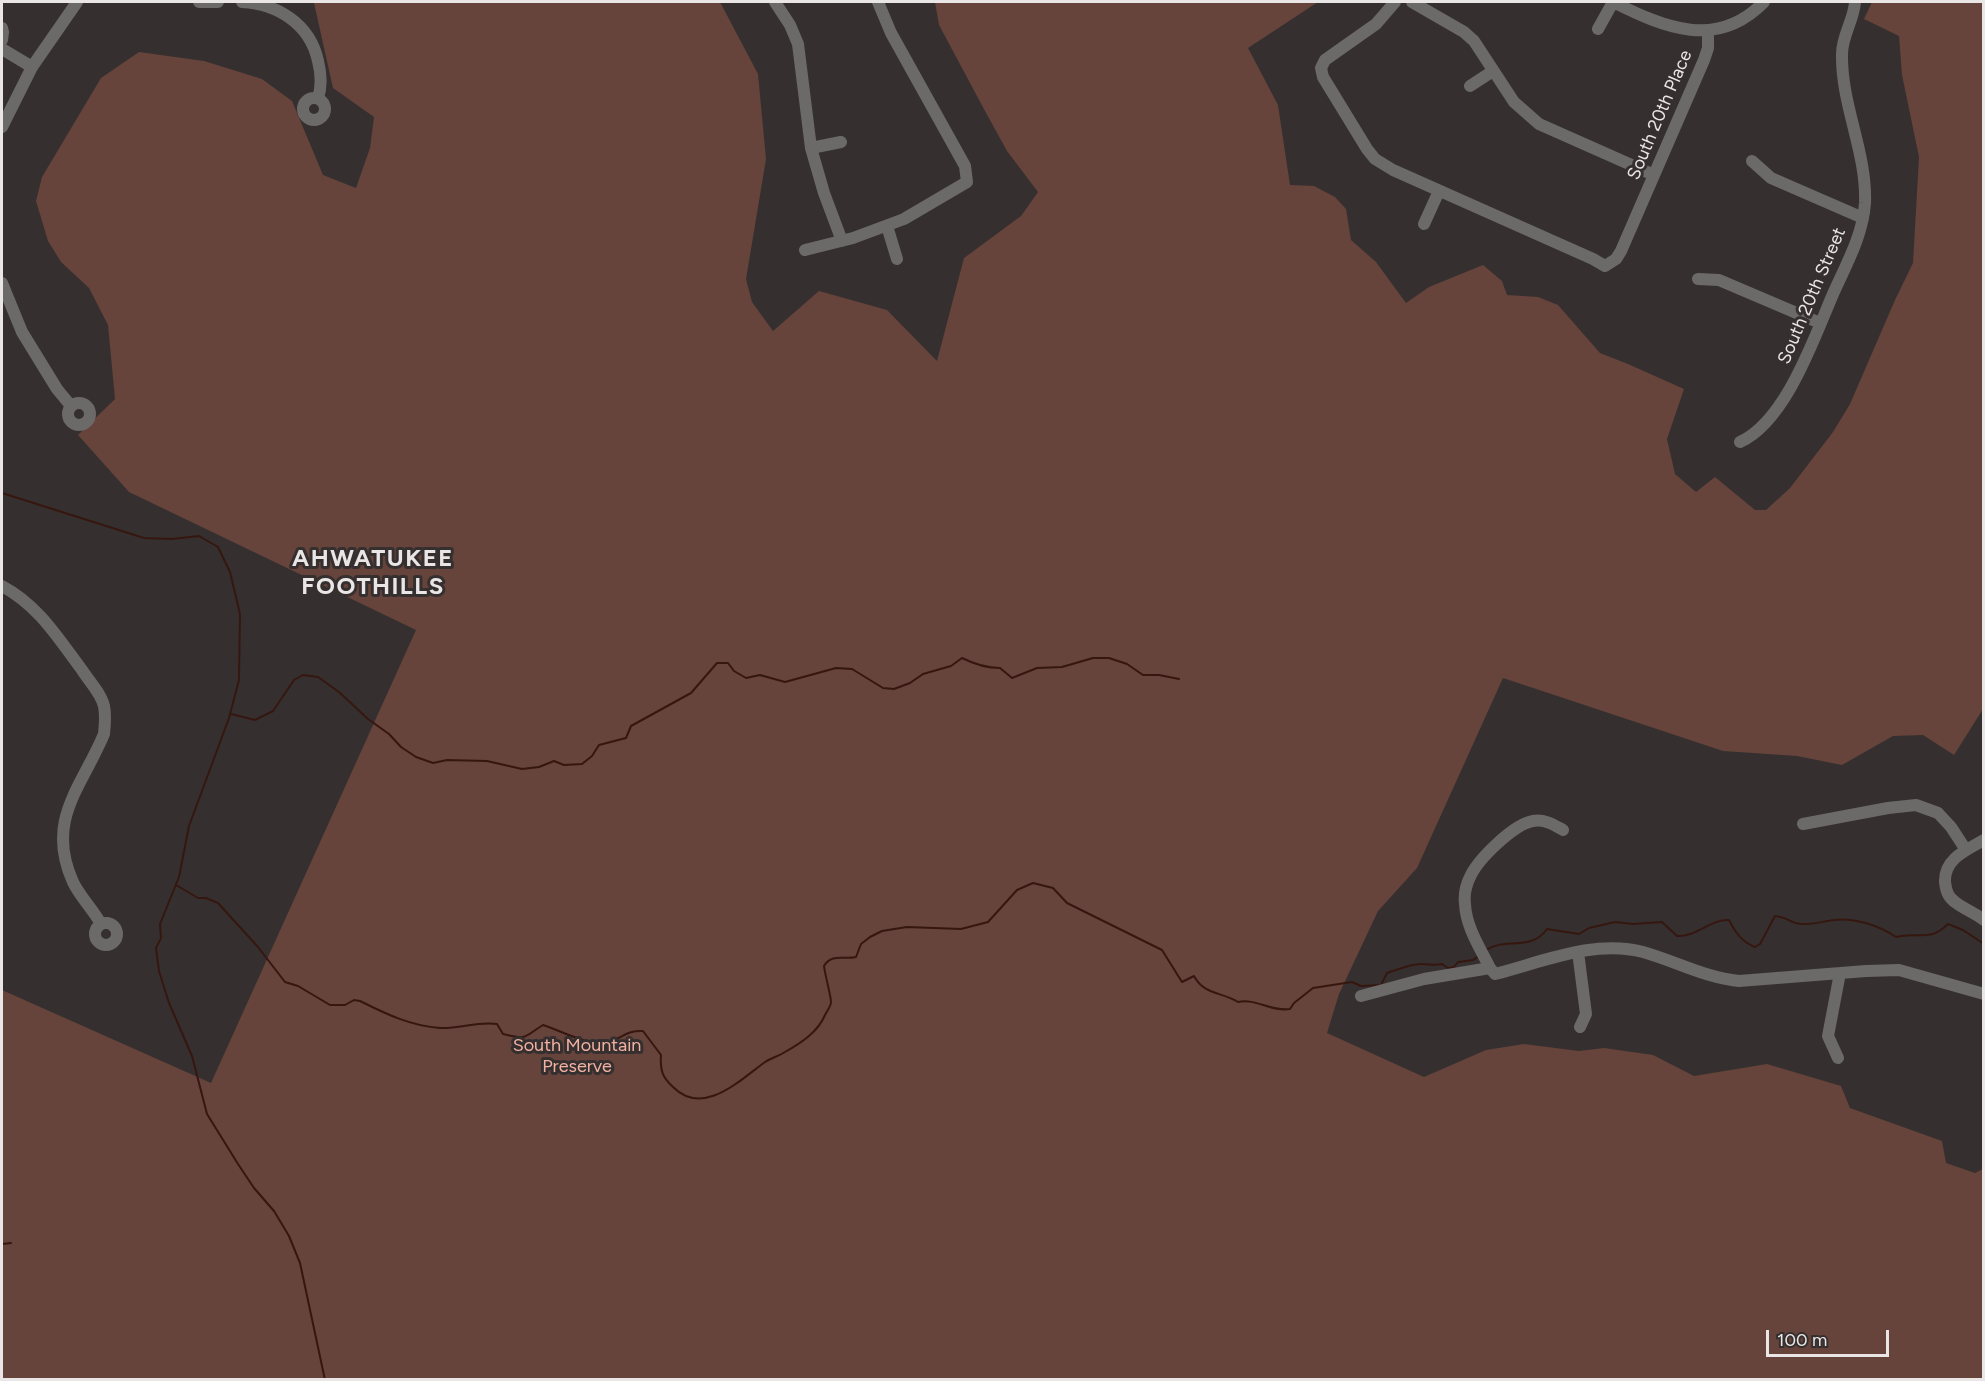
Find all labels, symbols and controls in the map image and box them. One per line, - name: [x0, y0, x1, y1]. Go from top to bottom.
- street label: South 20th Place: [1623, 47, 1697, 183]
- street label: South 20th Street: [1774, 225, 1850, 367]
- district label: AHWATUKEE FOOTHILLS: [292, 545, 454, 601]
- park label: South Mountain Preserve: [513, 1035, 641, 1078]
- scale bar: [1769, 1318, 1892, 1356]
- text: 100 m: [1777, 1329, 1827, 1351]

